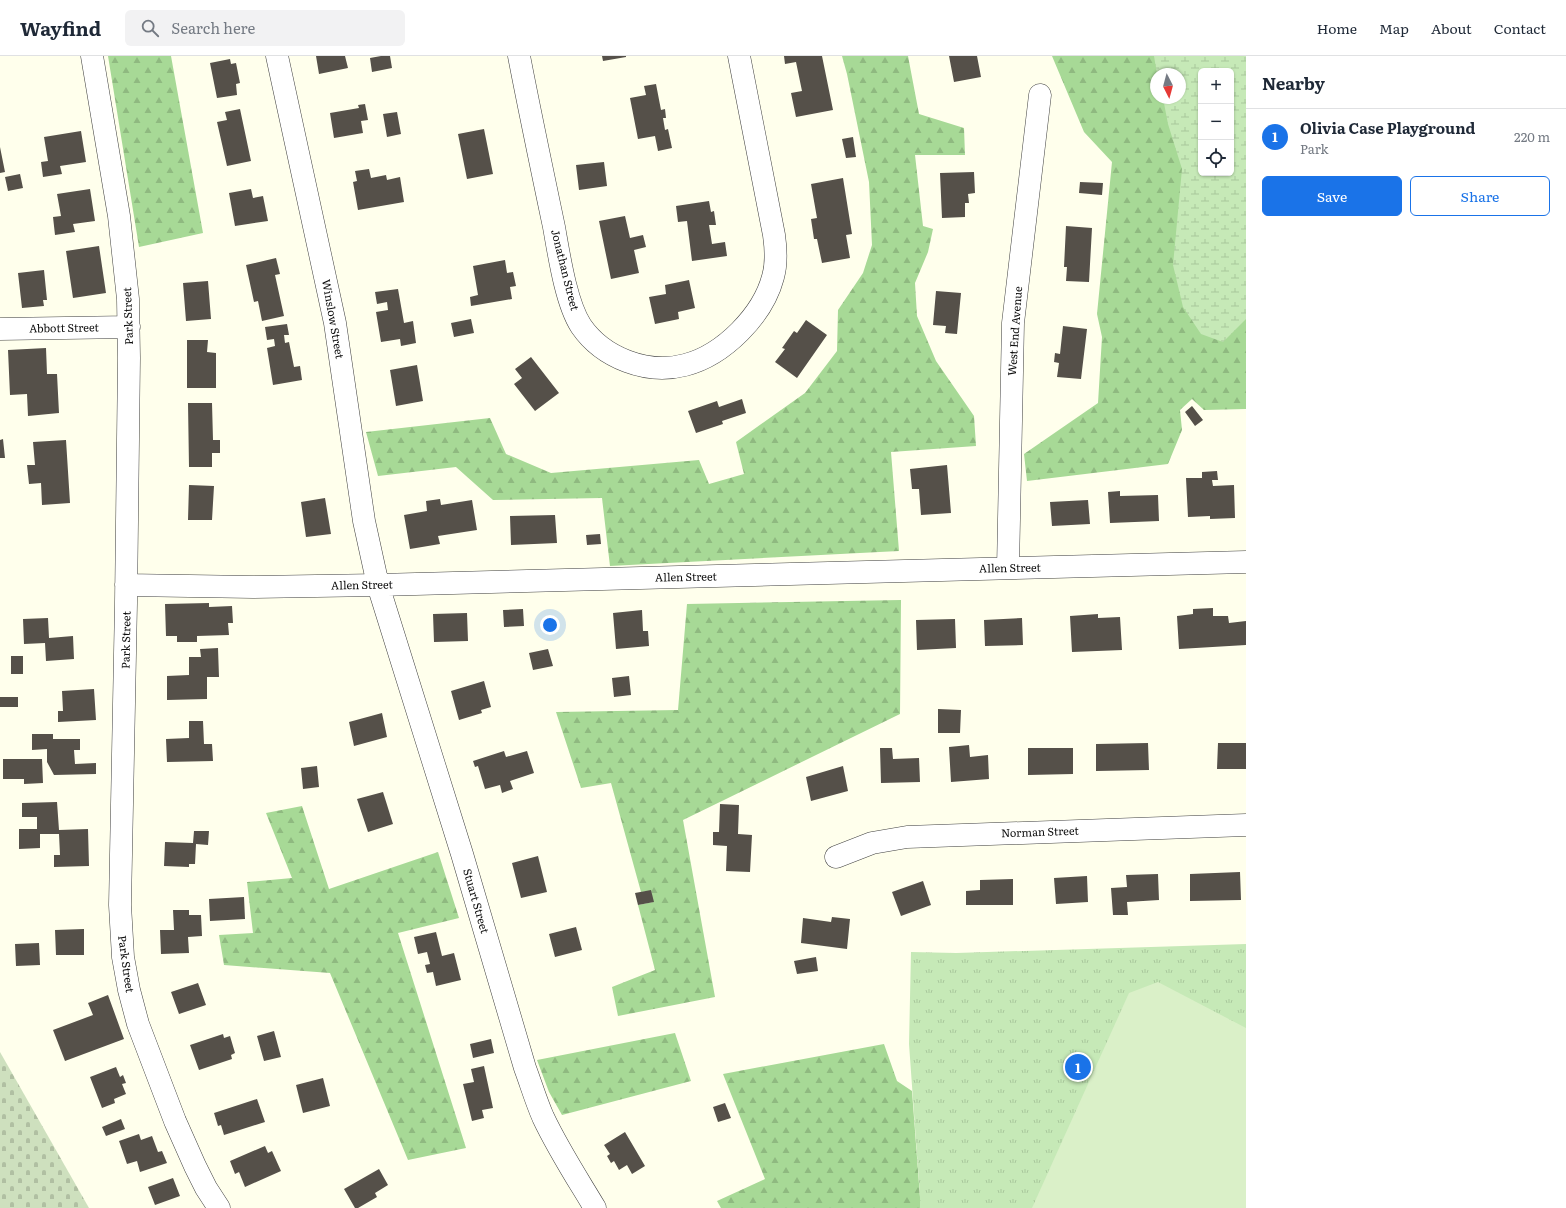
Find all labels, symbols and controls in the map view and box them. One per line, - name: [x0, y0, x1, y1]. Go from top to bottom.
- search box: [125, 10, 405, 46]
- text: Wayfind: [20, 14, 101, 42]
- text: Search here: [171, 16, 255, 39]
- icon: search: [139, 17, 161, 39]
- text: Home: [1317, 18, 1357, 38]
- text: Map: [1379, 18, 1409, 38]
- text: About: [1431, 18, 1472, 38]
- text: Contact: [1494, 18, 1546, 38]
- north arrow: [1150, 68, 1186, 104]
- map controls: [1198, 68, 1234, 176]
- button: +: [1198, 68, 1234, 104]
- text: Nearby: [1262, 70, 1325, 95]
- button: −: [1198, 104, 1234, 140]
- text: Olivia Case Playground: [1300, 116, 1475, 139]
- text: 1: [1272, 127, 1278, 146]
- text: 220 m: [1514, 127, 1550, 146]
- text: Park: [1300, 139, 1329, 158]
- button: locate: [1198, 140, 1234, 176]
- button: Save: [1262, 176, 1402, 216]
- button: Share: [1410, 176, 1550, 216]
- street label: Jonathan Street: [548, 227, 584, 313]
- street label: Winslow Street: [319, 278, 349, 360]
- street label: West End Avenue: [1003, 285, 1025, 376]
- street label: Park Street: [118, 286, 136, 345]
- street label: Abbott Street: [29, 318, 100, 336]
- street label: Allen Street: [979, 558, 1042, 576]
- street label: Allen Street: [655, 567, 718, 585]
- street label: Allen Street: [331, 575, 394, 593]
- street label: Park Street: [116, 610, 134, 669]
- your location: [540, 615, 560, 635]
- street label: Norman Street: [1001, 822, 1080, 840]
- street label: Stuart Street: [460, 866, 494, 936]
- street label: Park Street: [115, 934, 139, 994]
- pin: 1: [1065, 1052, 1091, 1082]

